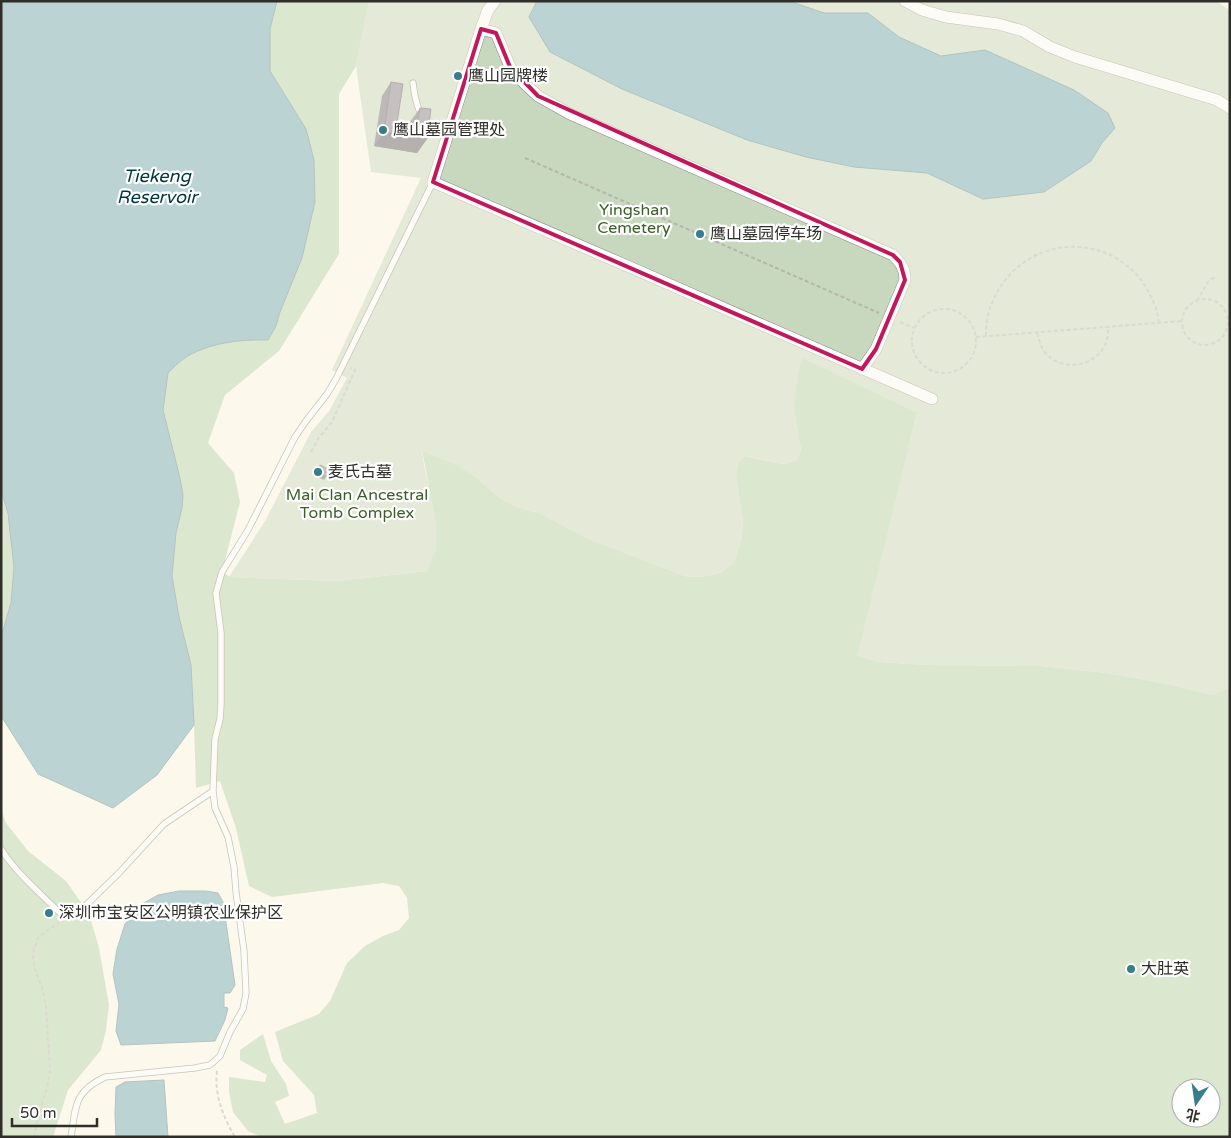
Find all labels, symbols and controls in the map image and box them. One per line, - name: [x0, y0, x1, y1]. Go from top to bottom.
- place label: 鹰山园牌楼: [468, 66, 548, 86]
- marker: 鹰山园牌楼: [452, 70, 464, 82]
- place label: 鹰山墓园管理处: [393, 120, 505, 140]
- marker: 鹰山墓园管理处: [377, 124, 389, 136]
- water label: Tiekeng Reservoir: [117, 165, 199, 208]
- park label: Yingshan Cemetery: [597, 200, 671, 238]
- place label: 鹰山墓园停车场: [710, 224, 822, 244]
- marker: 鹰山墓园停车场: [694, 228, 706, 240]
- place label: 麦氏古墓: [328, 462, 392, 482]
- marker: 麦氏古墓: [312, 466, 324, 478]
- park label: Mai Clan Ancestral Tomb Complex: [286, 485, 428, 523]
- place label: 深圳市宝安区公明镇农业保护区: [59, 903, 283, 923]
- marker: 深圳市宝安区公明镇农业保护区: [43, 907, 55, 919]
- place label: 大肚英: [1141, 959, 1189, 979]
- marker: 大肚英: [1125, 963, 1137, 975]
- north arrow: [1171, 1078, 1221, 1128]
- scale bar: [12, 1096, 98, 1128]
- text: 50 m: [20, 1104, 57, 1122]
- text: 北: [1184, 1105, 1202, 1125]

